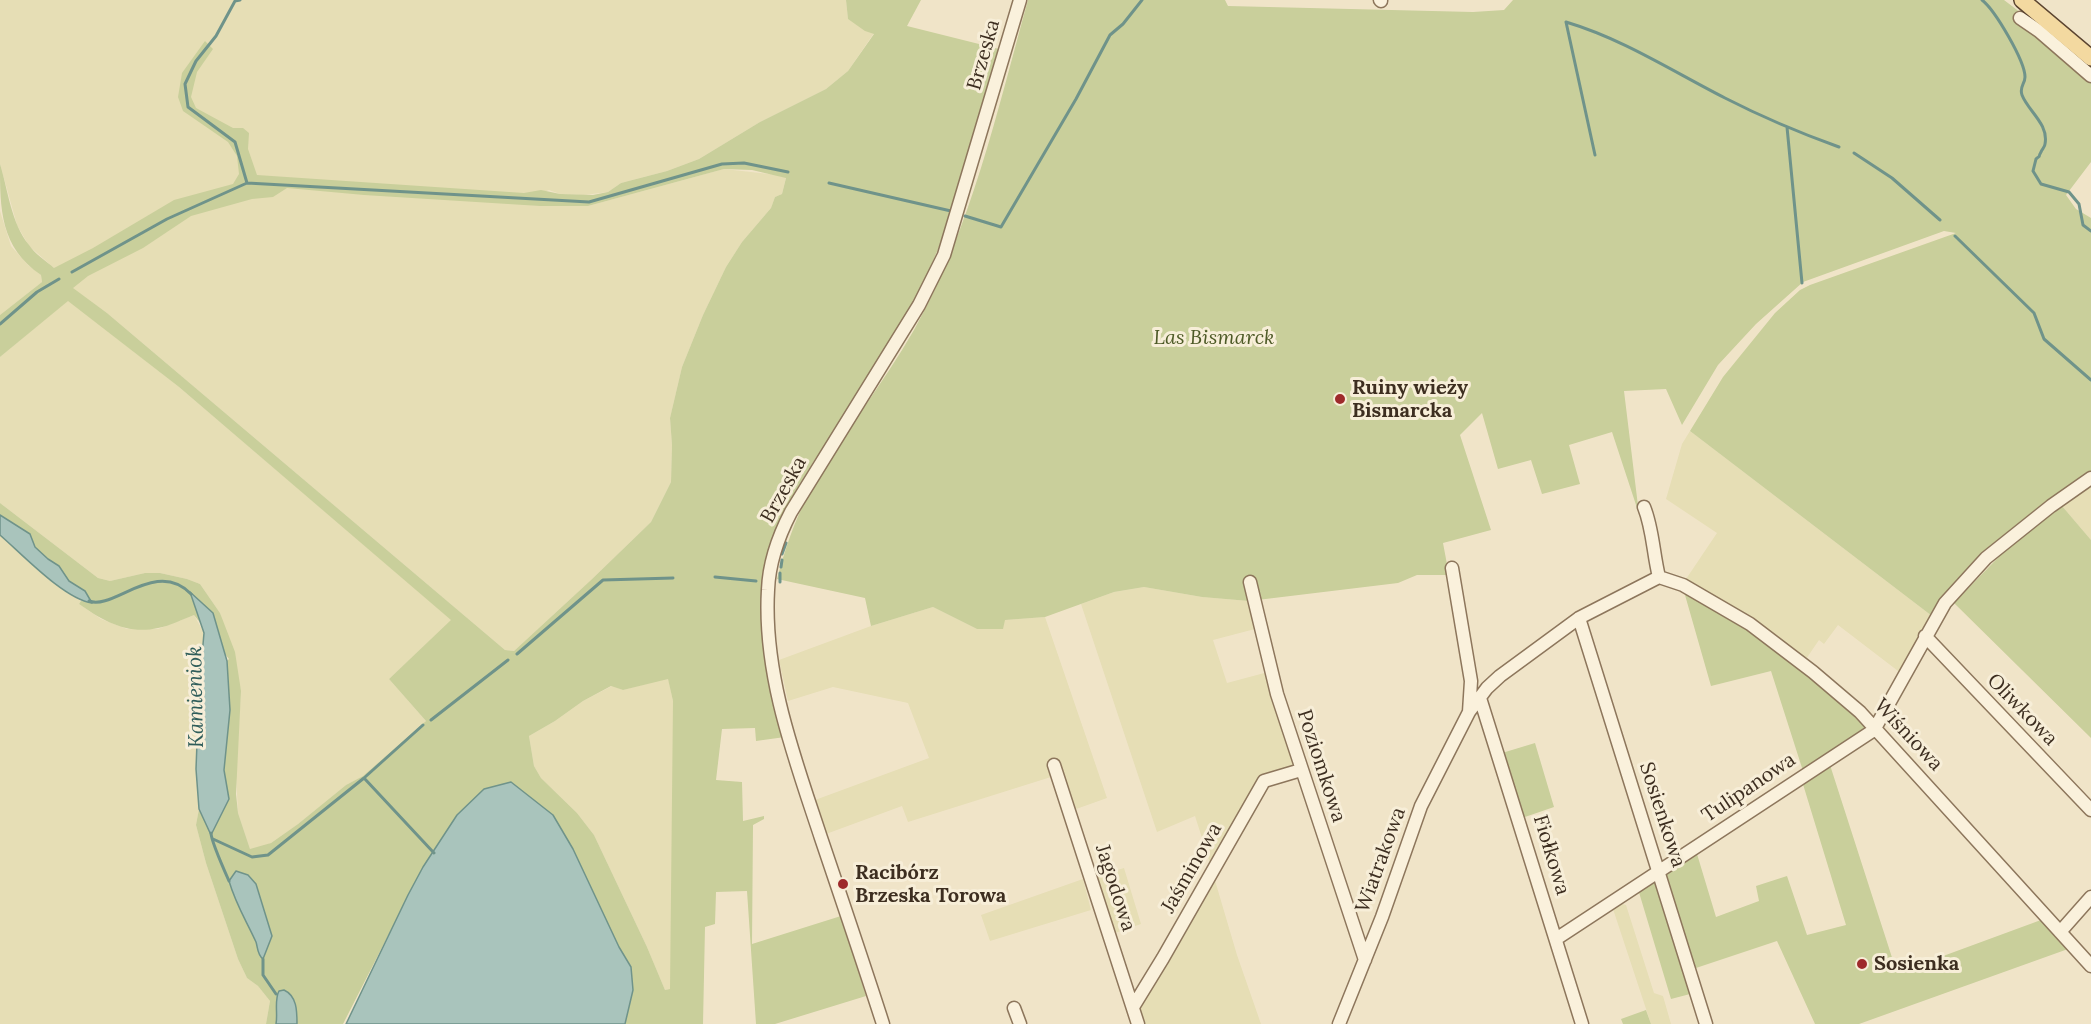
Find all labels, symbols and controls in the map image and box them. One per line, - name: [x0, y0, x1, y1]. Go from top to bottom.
- street label: Brzeska: [963, 17, 1005, 93]
- park label: Las Bismarck: [1154, 326, 1274, 350]
- place label: Ruiny wieży Bismarcka: [1352, 376, 1468, 423]
- marker: Ruiny wieży Bismarcka: [1333, 392, 1347, 406]
- street label: Brzeska: [756, 453, 812, 527]
- water label: Kamieniok: [183, 646, 209, 748]
- street label: Oliwkowa: [1982, 669, 2062, 751]
- street label: Wiśniowa: [1869, 694, 1947, 776]
- street label: Poziomkowa: [1291, 707, 1351, 825]
- street label: Tulipanowa: [1698, 748, 1800, 828]
- street label: Sosienkowa: [1634, 759, 1690, 871]
- street label: Wiatrakowa: [1351, 804, 1411, 916]
- street label: Fiołkowa: [1527, 812, 1575, 898]
- street label: Jaśminowa: [1157, 819, 1227, 917]
- street label: Jagodowa: [1090, 842, 1140, 934]
- place label: Racibórz Brzeska Torowa: [855, 861, 1006, 908]
- marker: Racibórz Brzeska Torowa: [836, 877, 850, 891]
- place label: Sosienka: [1874, 952, 1959, 976]
- marker: Sosienka: [1855, 957, 1869, 971]

